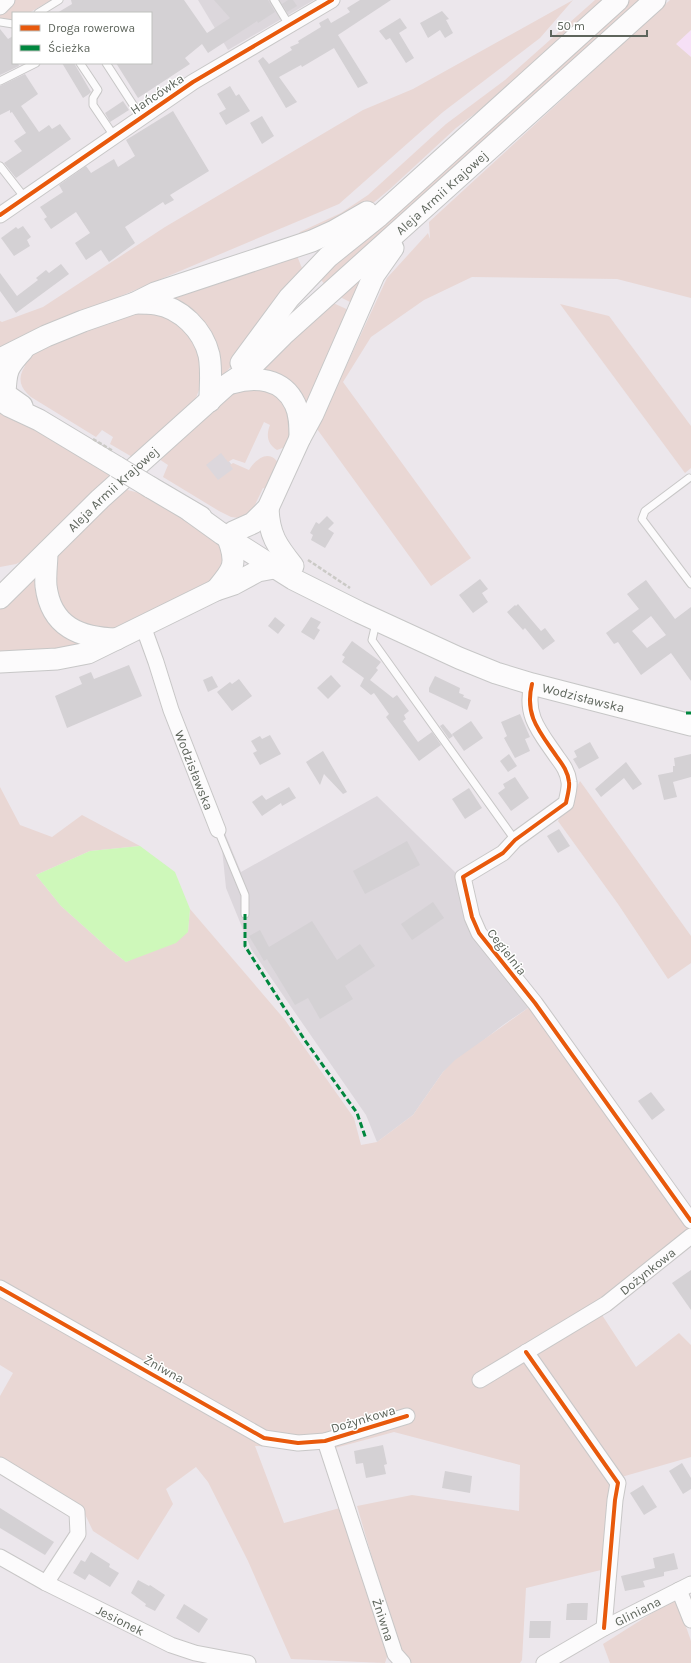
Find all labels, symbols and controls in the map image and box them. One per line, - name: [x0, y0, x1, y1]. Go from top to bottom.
- legend: [12, 12, 152, 64]
- scale bar: [551, 12, 647, 38]
- text: 50 m: [557, 19, 585, 33]
- text: Droga rowerowa: [48, 21, 135, 35]
- text: Ścieżka: [48, 40, 90, 55]
- street label: Hańcówka: [127, 71, 187, 117]
- street label: Aleja Armii Krajowej: [392, 147, 491, 238]
- street label: Aleja Armii Krajowej: [64, 443, 161, 535]
- street label: Wodzisławska: [541, 679, 626, 715]
- street label: Wodzisławska: [172, 728, 217, 812]
- street label: Cegielnia: [484, 926, 530, 978]
- street label: Dożynkowa: [616, 1244, 678, 1298]
- street label: Żniwna: [141, 1352, 187, 1386]
- street label: Dożynkowa: [329, 1402, 397, 1436]
- street label: Gliniana: [612, 1593, 663, 1629]
- street label: Żniwna: [370, 1596, 398, 1643]
- street label: Jesionek: [94, 1602, 147, 1638]

